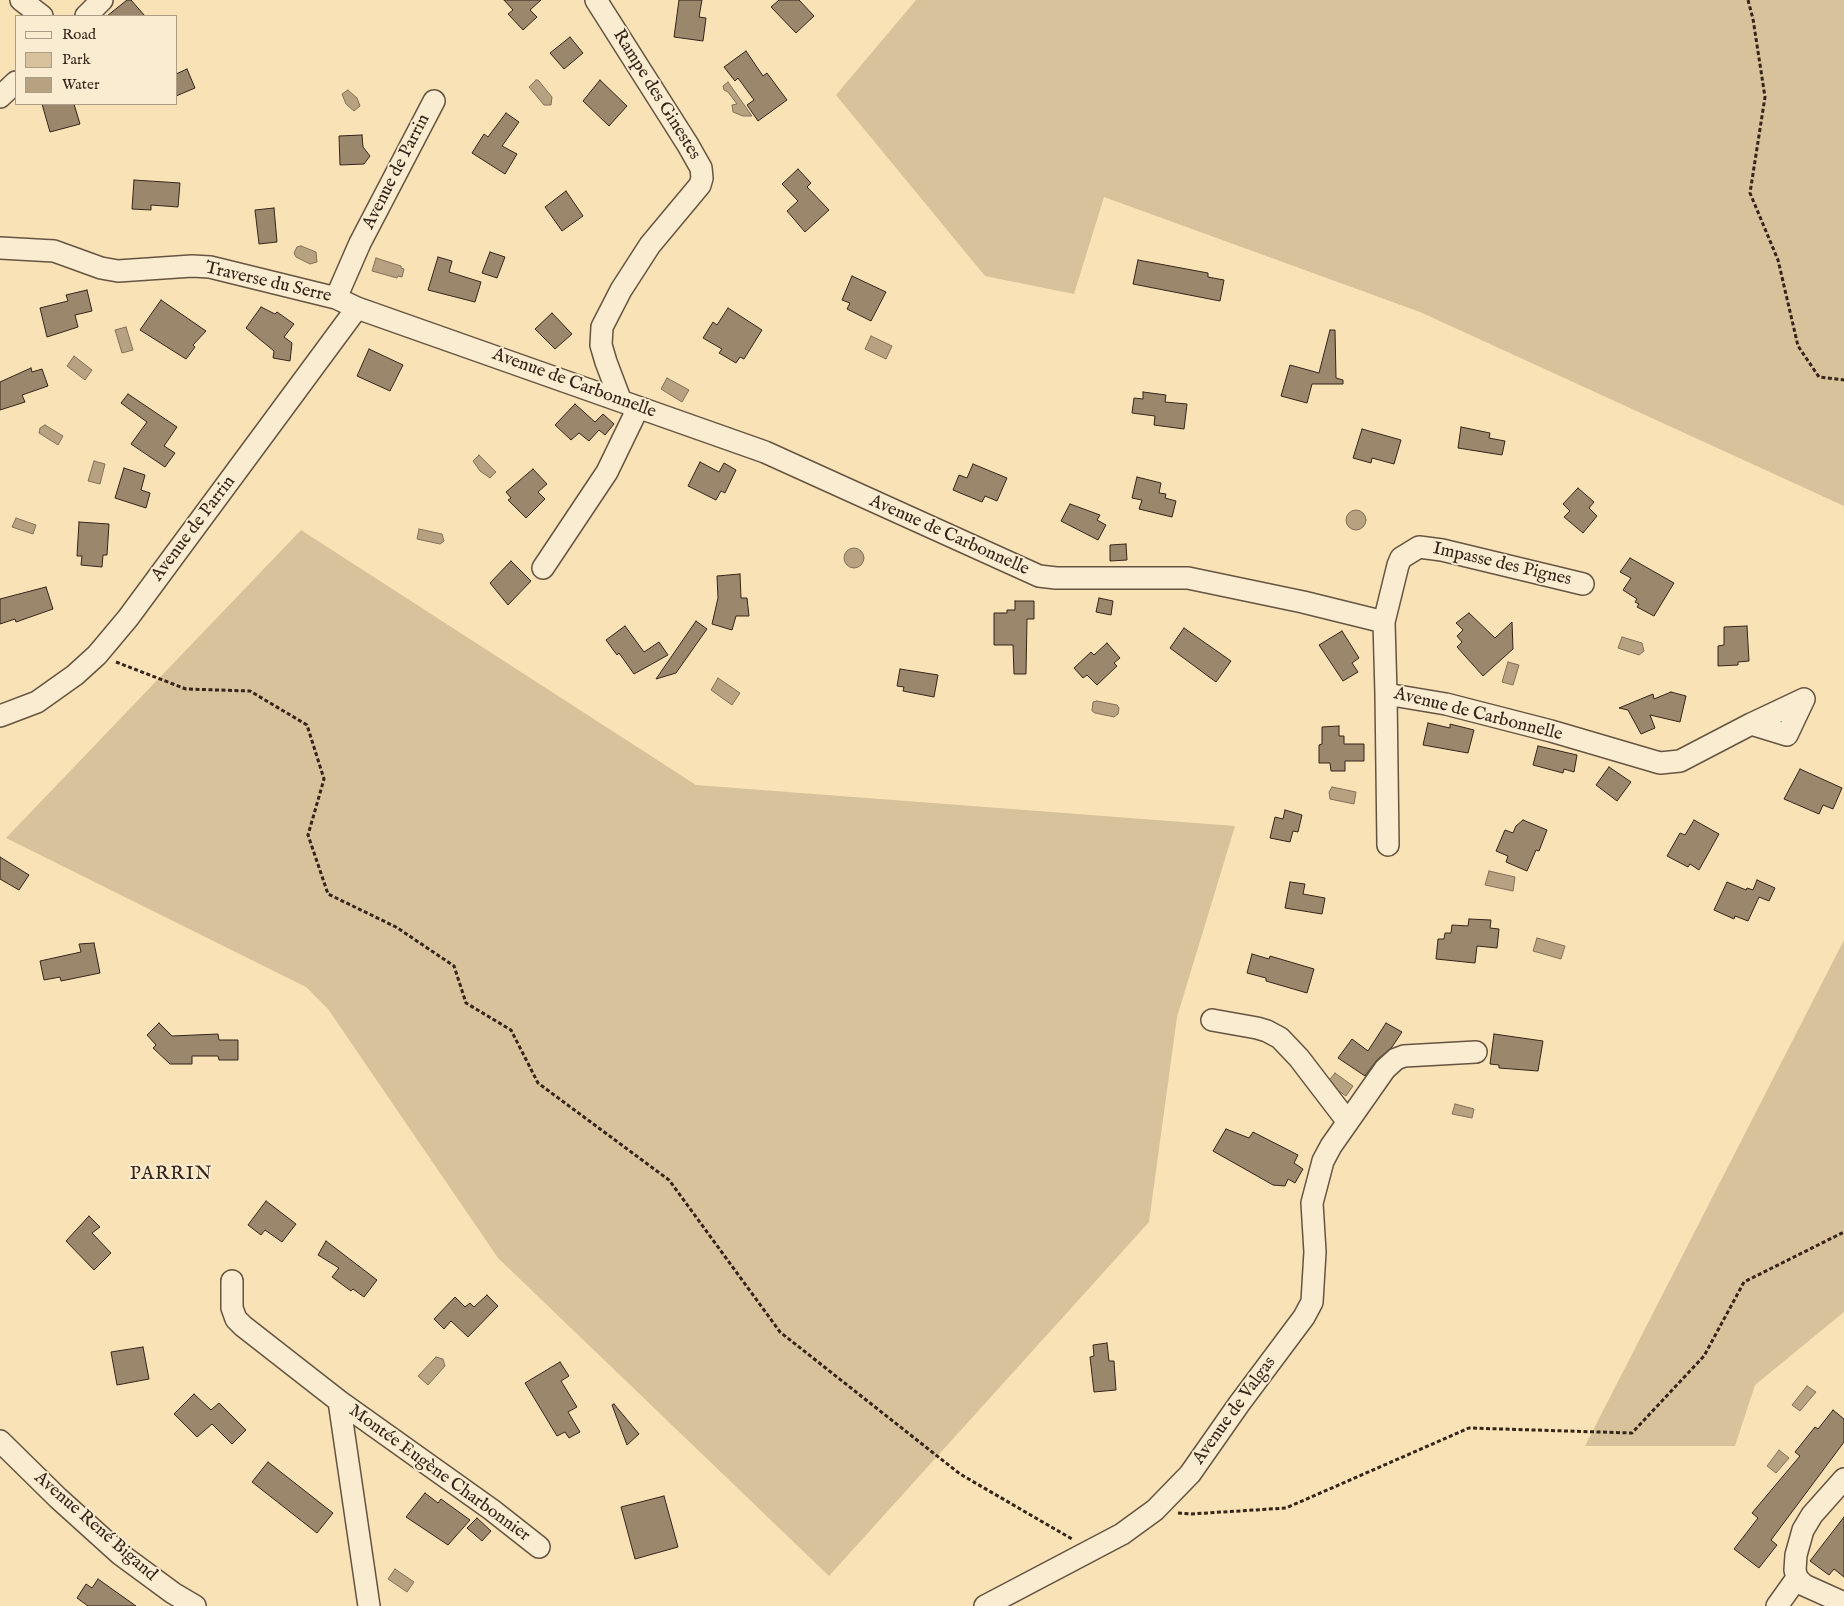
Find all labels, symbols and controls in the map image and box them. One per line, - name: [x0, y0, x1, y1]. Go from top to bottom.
- legend: [15, 15, 178, 105]
- text: Road: [62, 25, 96, 44]
- street label: Rampe des Ginestes: [607, 26, 705, 164]
- text: Park: [62, 50, 91, 69]
- text: Water: [62, 75, 99, 94]
- street label: Avenue de Parrin: [359, 111, 435, 233]
- street label: Traverse du Serre: [203, 258, 333, 308]
- street label: Avenue de Carbonnelle: [489, 344, 659, 424]
- street label: Avenue de Parrin: [147, 472, 241, 586]
- street label: Avenue de Carbonnelle: [866, 491, 1032, 581]
- street label: Impasse des Pignes: [1431, 539, 1573, 591]
- street label: Avenue de Carbonnelle: [1392, 684, 1564, 746]
- district label: PARRIN: [129, 1164, 213, 1186]
- street label: Avenue de Valgas: [1189, 1353, 1281, 1469]
- street label: Montée Eugène Charbonnier: [344, 1401, 534, 1547]
- street label: Avenue René Bigand: [29, 1468, 161, 1586]

